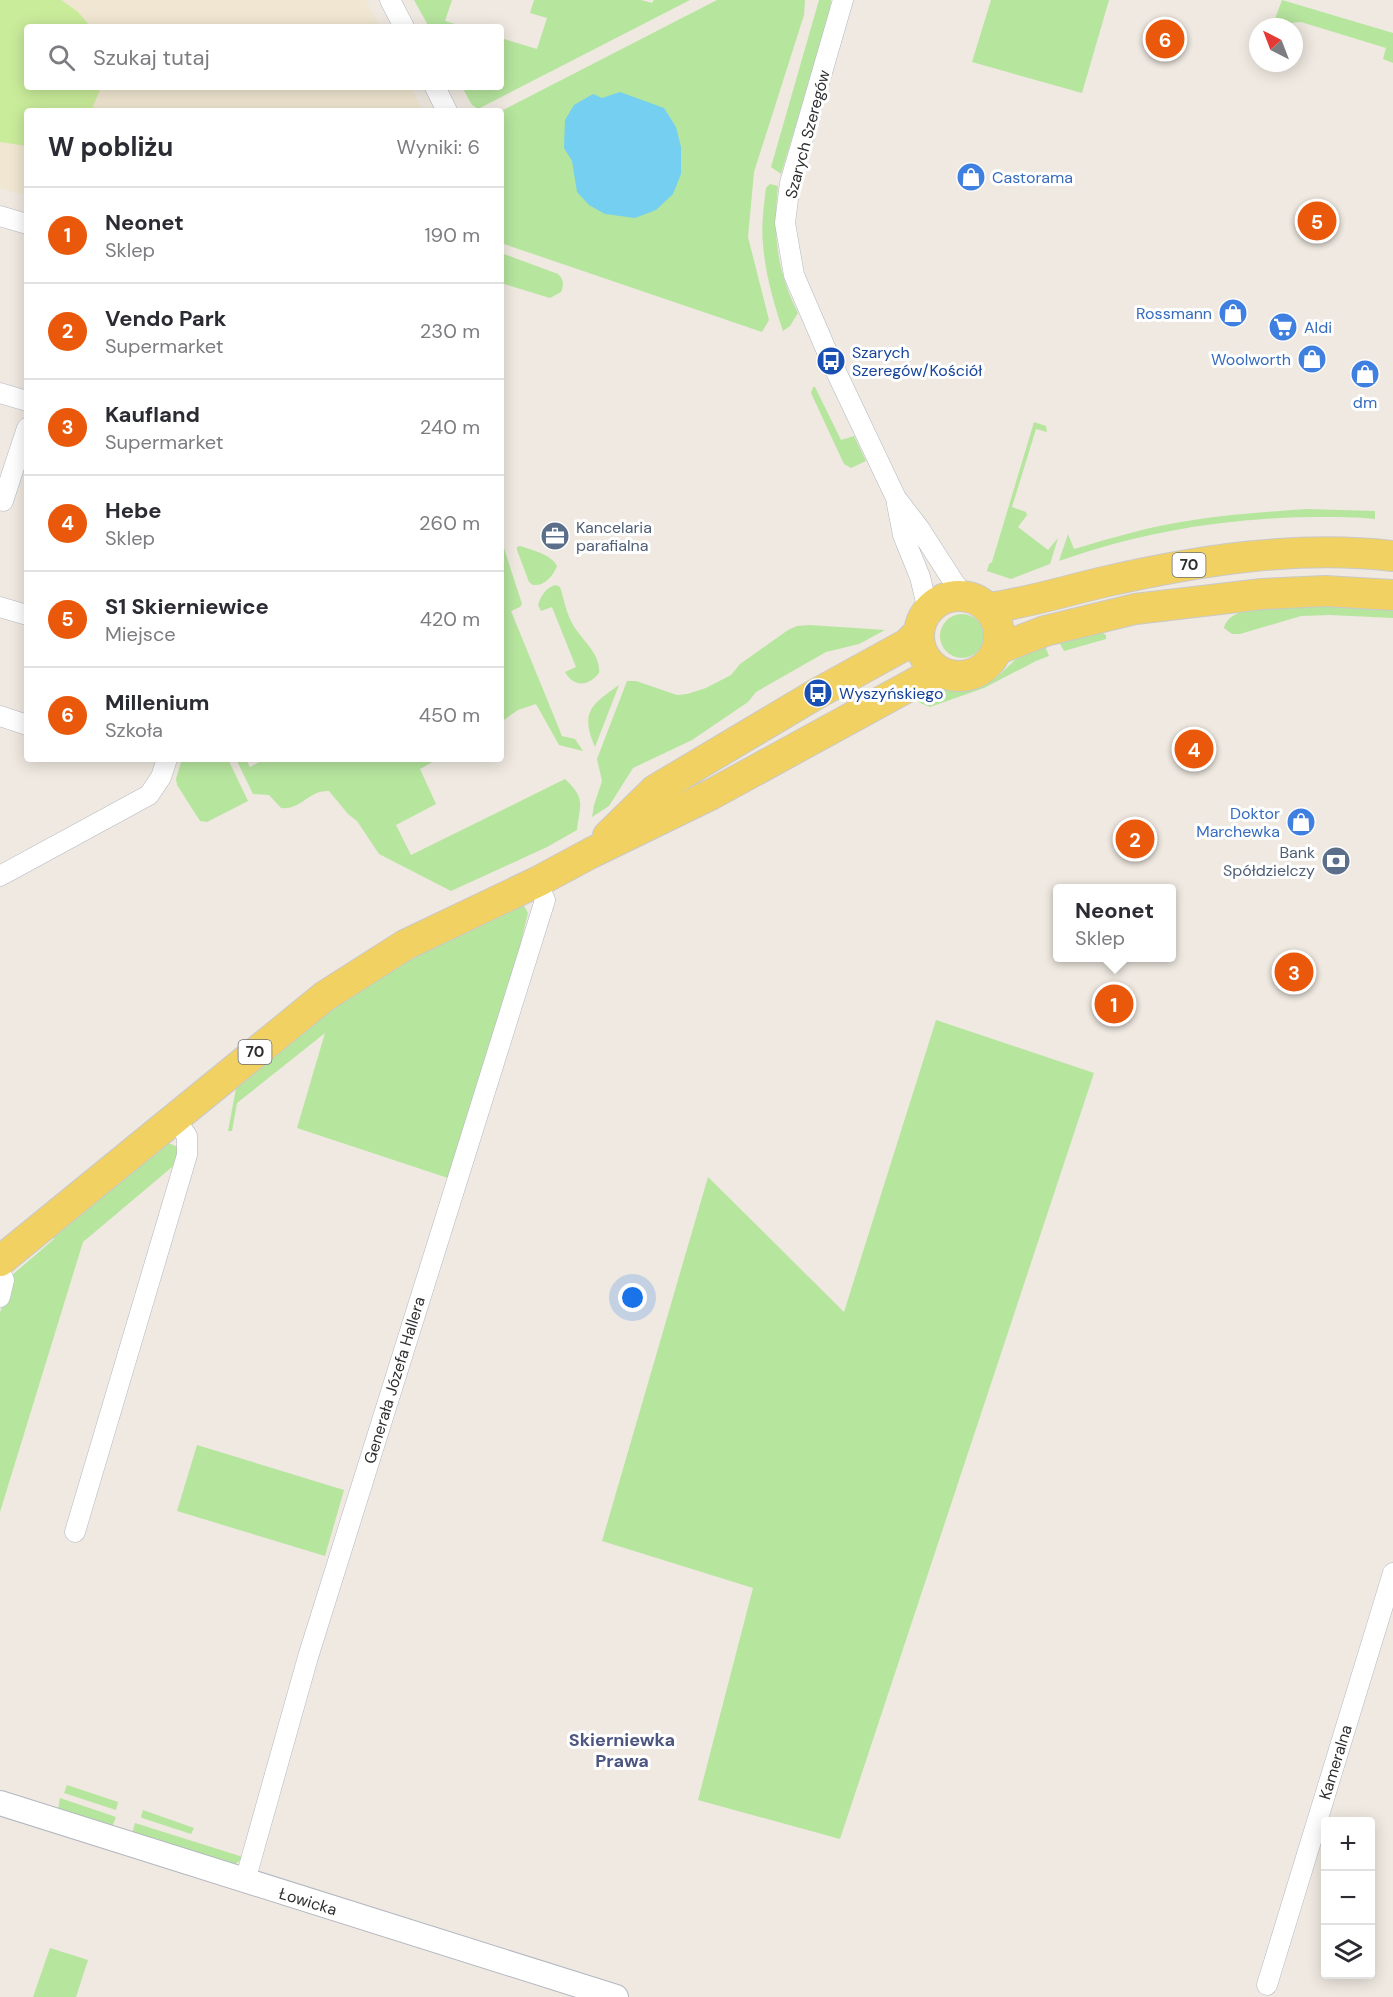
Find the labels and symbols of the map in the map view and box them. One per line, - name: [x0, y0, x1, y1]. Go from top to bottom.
- pin: 6: [1146, 16, 1184, 62]
- north arrow: [1249, 18, 1303, 72]
- street label: Szarych Szeregów: [780, 67, 835, 201]
- shop icon: Castorama: [955, 161, 987, 193]
- place label: Castorama: [992, 167, 1073, 188]
- pin: 5: [1298, 198, 1336, 244]
- shop icon: Rossmann: [1217, 297, 1249, 329]
- place label: Rossmann: [1136, 303, 1212, 324]
- supermarket icon: Aldi: [1267, 311, 1299, 343]
- place label: Aldi: [1304, 317, 1332, 338]
- place label: Szarych Szeregów/Kościół: [852, 342, 982, 381]
- shop icon: Woolworth: [1296, 343, 1328, 375]
- bus stop icon: Szarych Szeregów/Kościół: [815, 345, 847, 377]
- place label: Woolworth: [1211, 349, 1291, 370]
- shop icon: dm: [1349, 358, 1381, 390]
- place label: dm: [1353, 392, 1377, 413]
- place label: Kancelaria parafialna: [576, 517, 652, 556]
- office icon: Kancelaria parafialna: [539, 520, 571, 552]
- road number: 70: [1172, 553, 1206, 577]
- bus stop icon: Wyszyńskiego: [802, 677, 834, 709]
- place label: Wyszyńskiego: [839, 683, 943, 704]
- pin: 4: [1174, 726, 1214, 771]
- place label: Doktor Marchewka: [1196, 803, 1280, 842]
- shop icon: Doktor Marchewka: [1285, 806, 1317, 838]
- pin: 2: [1116, 816, 1154, 862]
- place label: Bank Spółdzielczy: [1223, 842, 1315, 881]
- bank icon: Bank Spółdzielczy: [1320, 845, 1352, 877]
- pin: 3: [1274, 950, 1314, 994]
- pin: 1: [1094, 982, 1134, 1026]
- road number: 70: [238, 1040, 272, 1064]
- your location: [618, 1283, 647, 1312]
- street label: Generała Józefa Hallera: [359, 1294, 430, 1466]
- street label: Kameralna: [1314, 1722, 1357, 1802]
- district label: Skierniewka Prawa: [569, 1728, 675, 1773]
- street label: Łowicka: [276, 1883, 339, 1920]

